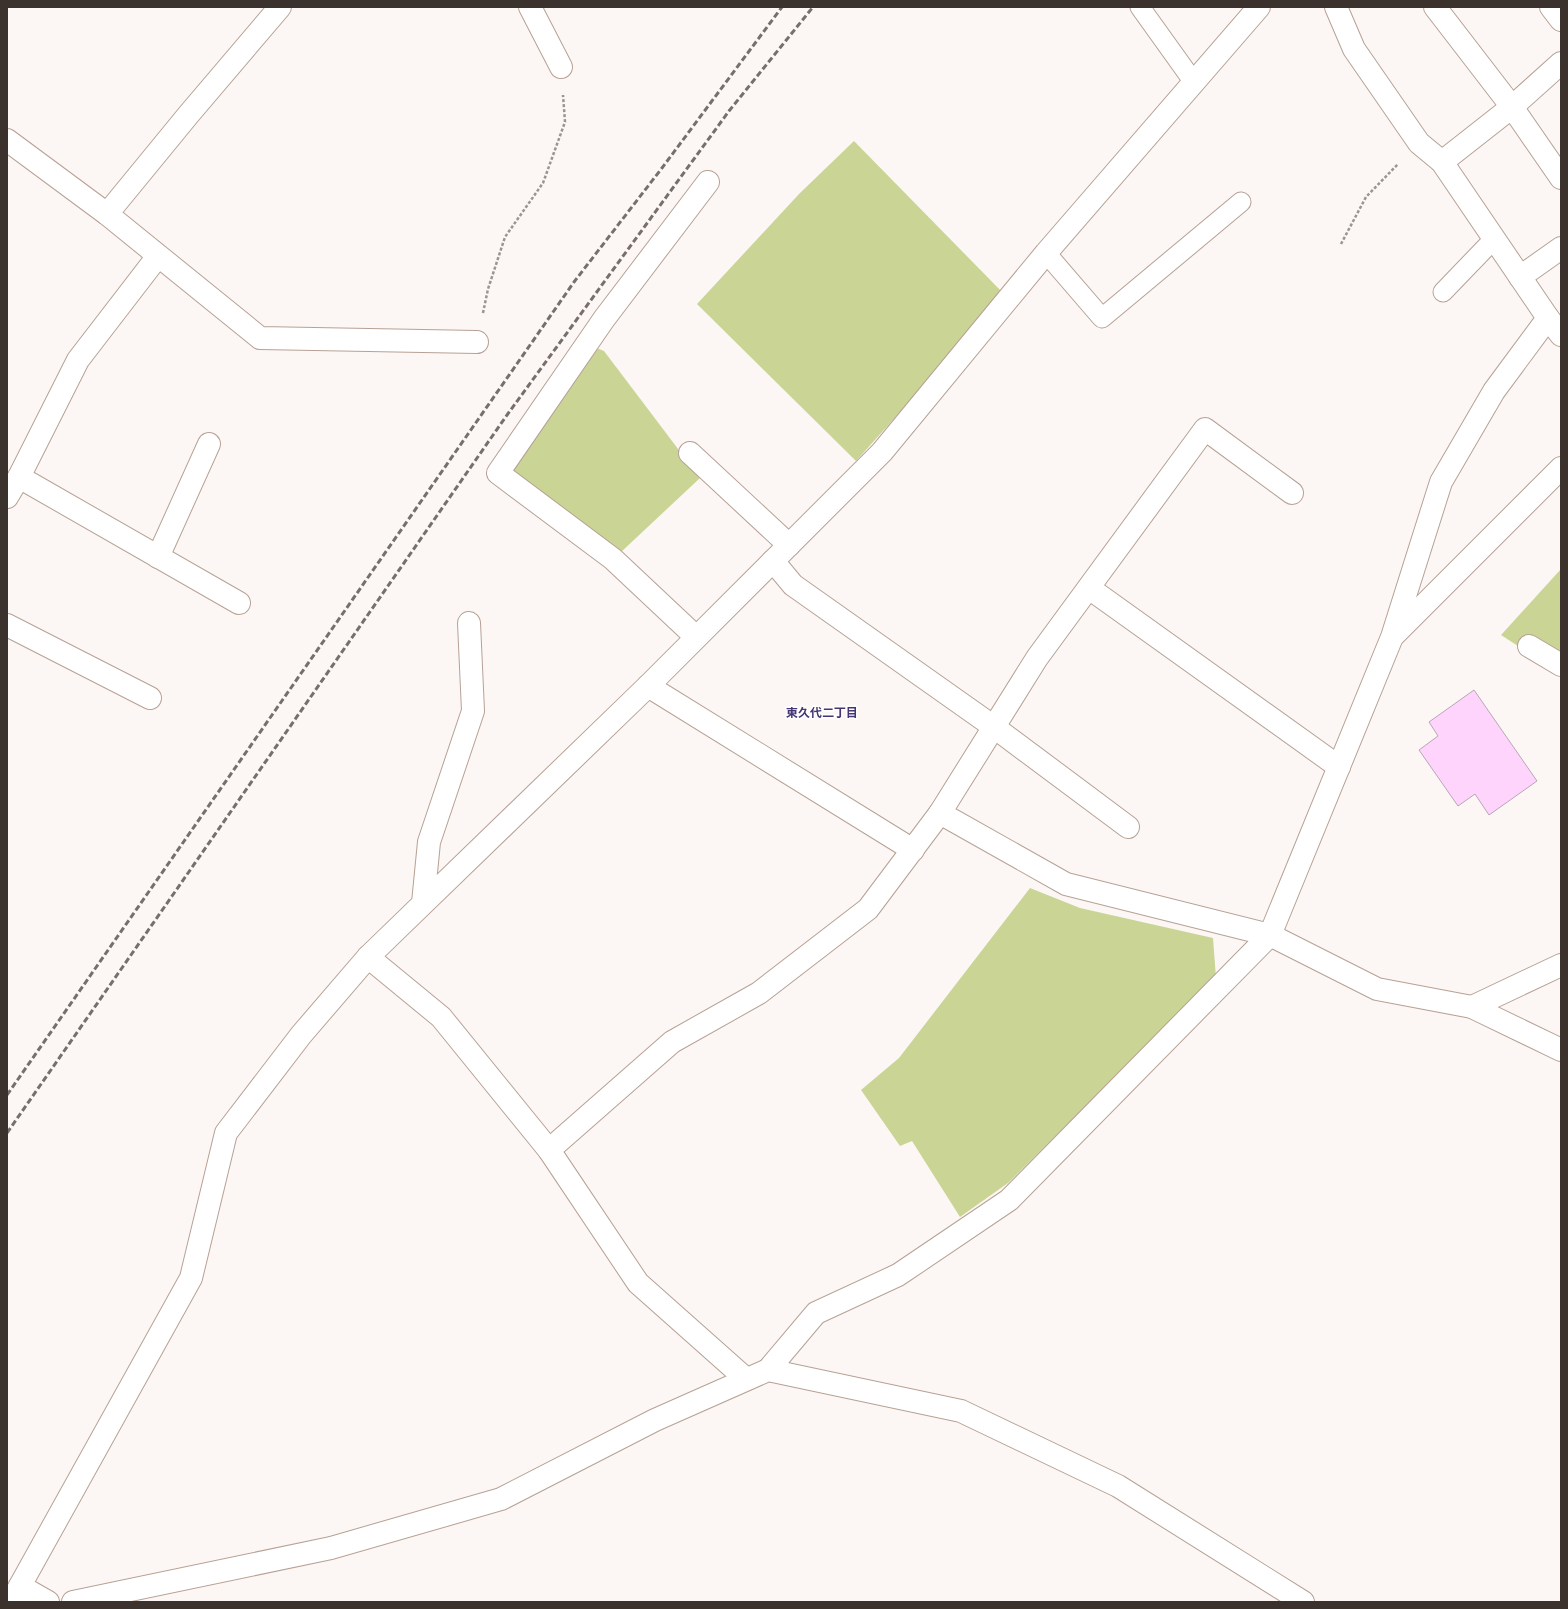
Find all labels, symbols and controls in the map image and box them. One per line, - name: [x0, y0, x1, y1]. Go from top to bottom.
- district label: 東久代二丁目: [786, 704, 858, 722]

